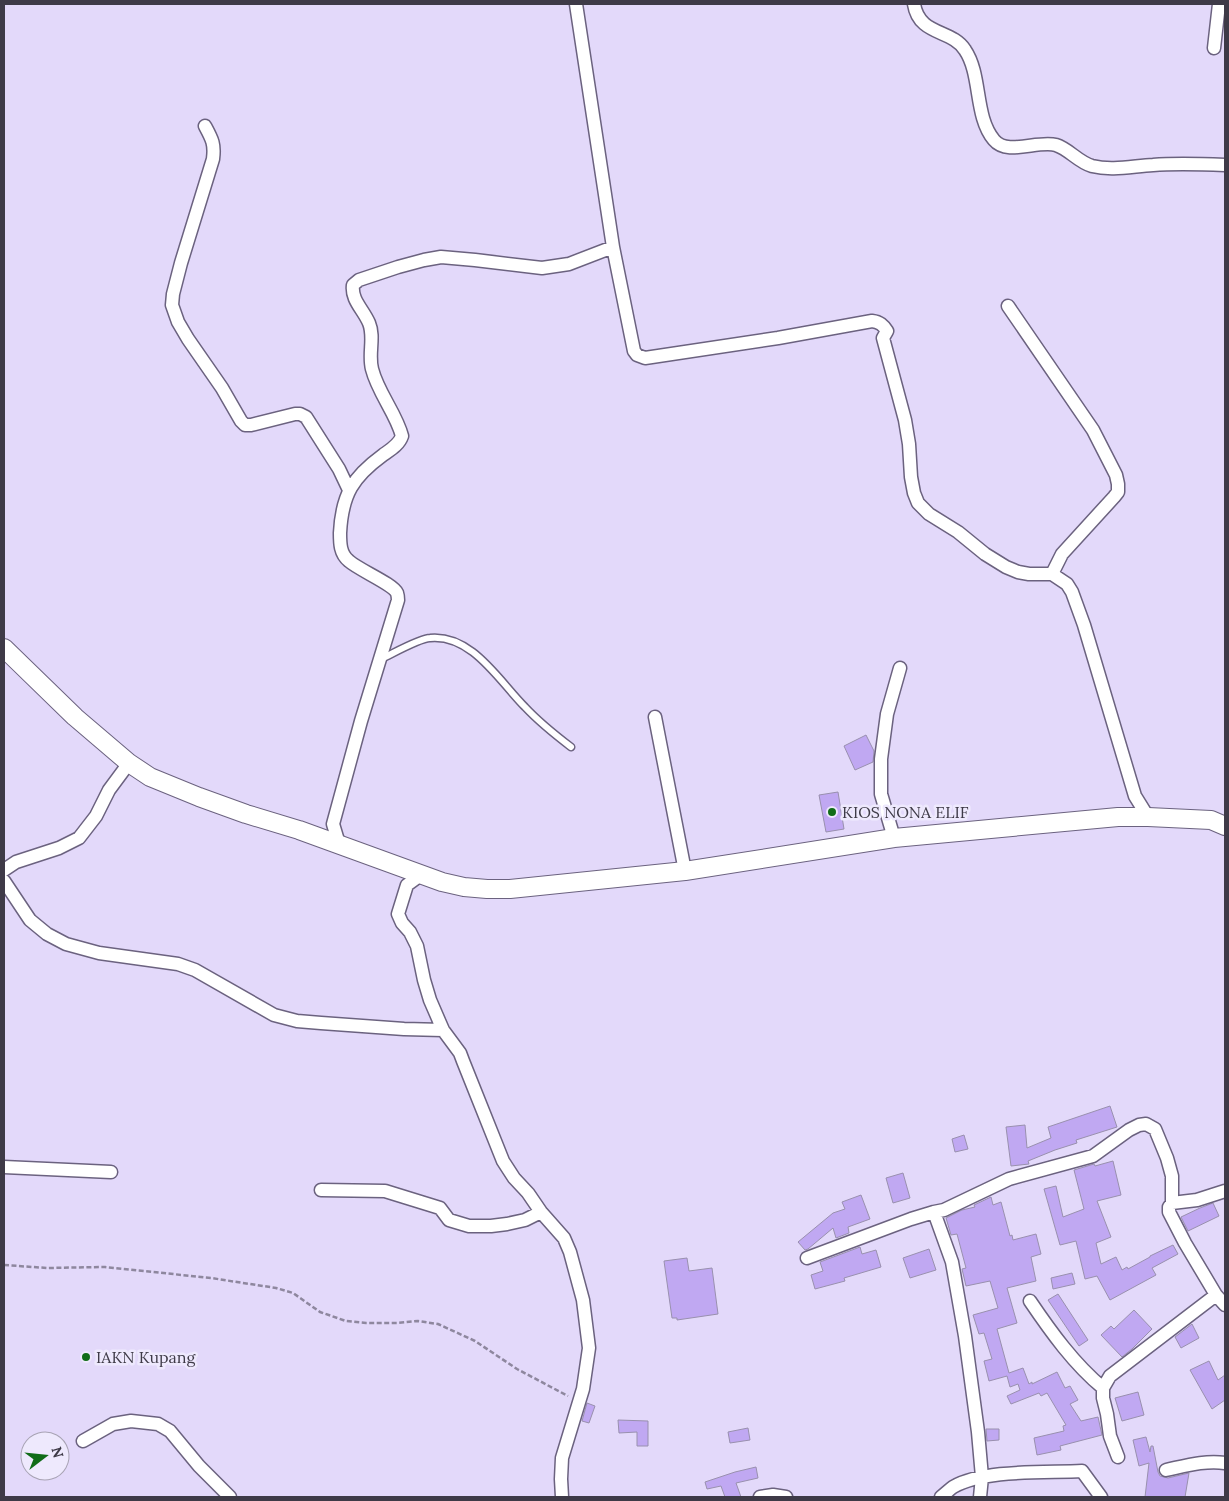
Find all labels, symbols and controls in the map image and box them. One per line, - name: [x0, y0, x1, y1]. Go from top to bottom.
- place label: KIOS NONA ELIF: [842, 802, 969, 822]
- marker: KIOS NONA ELIF: [826, 806, 838, 818]
- place label: IAKN Kupang: [96, 1347, 197, 1367]
- marker: IAKN Kupang: [80, 1351, 92, 1363]
- north arrow: [20, 1431, 70, 1481]
- text: N: [47, 1445, 68, 1460]

